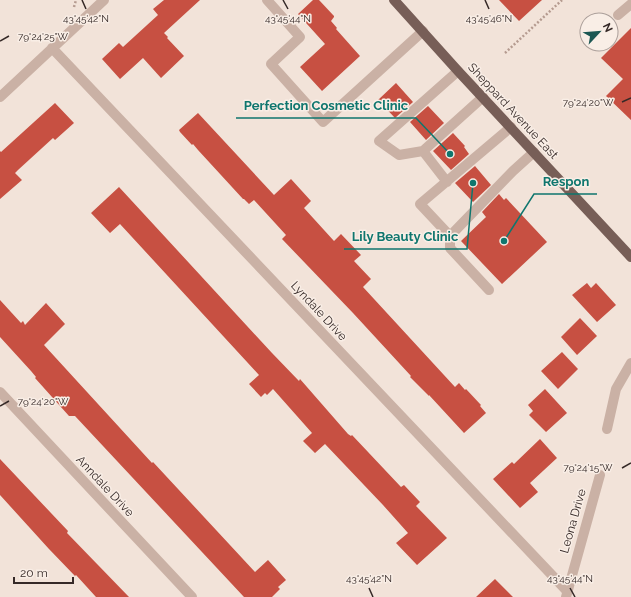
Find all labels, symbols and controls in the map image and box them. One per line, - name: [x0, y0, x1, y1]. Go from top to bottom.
- north arrow: [579, 12, 619, 52]
- text: 43°45'42"N: [63, 13, 109, 24]
- text: 43°45'44"N: [265, 13, 311, 24]
- text: 43°45'46"N: [466, 13, 512, 24]
- text: N: [600, 21, 615, 34]
- text: 79°24'25"W: [18, 31, 69, 42]
- street label: Sheppard Avenue East: [465, 60, 561, 162]
- callout: Perfection Cosmetic Clinic: [236, 93, 416, 118]
- text: 79°24'20"W: [563, 97, 614, 108]
- text: Perfection Cosmetic Clinic: [244, 98, 409, 113]
- callout: Respon: [534, 169, 597, 194]
- text: Respon: [543, 174, 589, 189]
- callout: Lily Beauty Clinic: [344, 224, 467, 249]
- text: Lily Beauty Clinic: [352, 229, 459, 244]
- street label: Lyndale Drive: [288, 279, 350, 343]
- text: 79°24'20"W: [18, 396, 69, 407]
- street label: Anndale Drive: [73, 453, 137, 519]
- text: 79°24'15"W: [563, 462, 613, 473]
- street label: Leona Drive: [557, 487, 589, 555]
- scale bar: [14, 559, 73, 585]
- text: 20 m: [20, 566, 48, 580]
- text: 43°45'42"N: [346, 573, 392, 584]
- text: 43°45'44"N: [547, 573, 593, 584]

